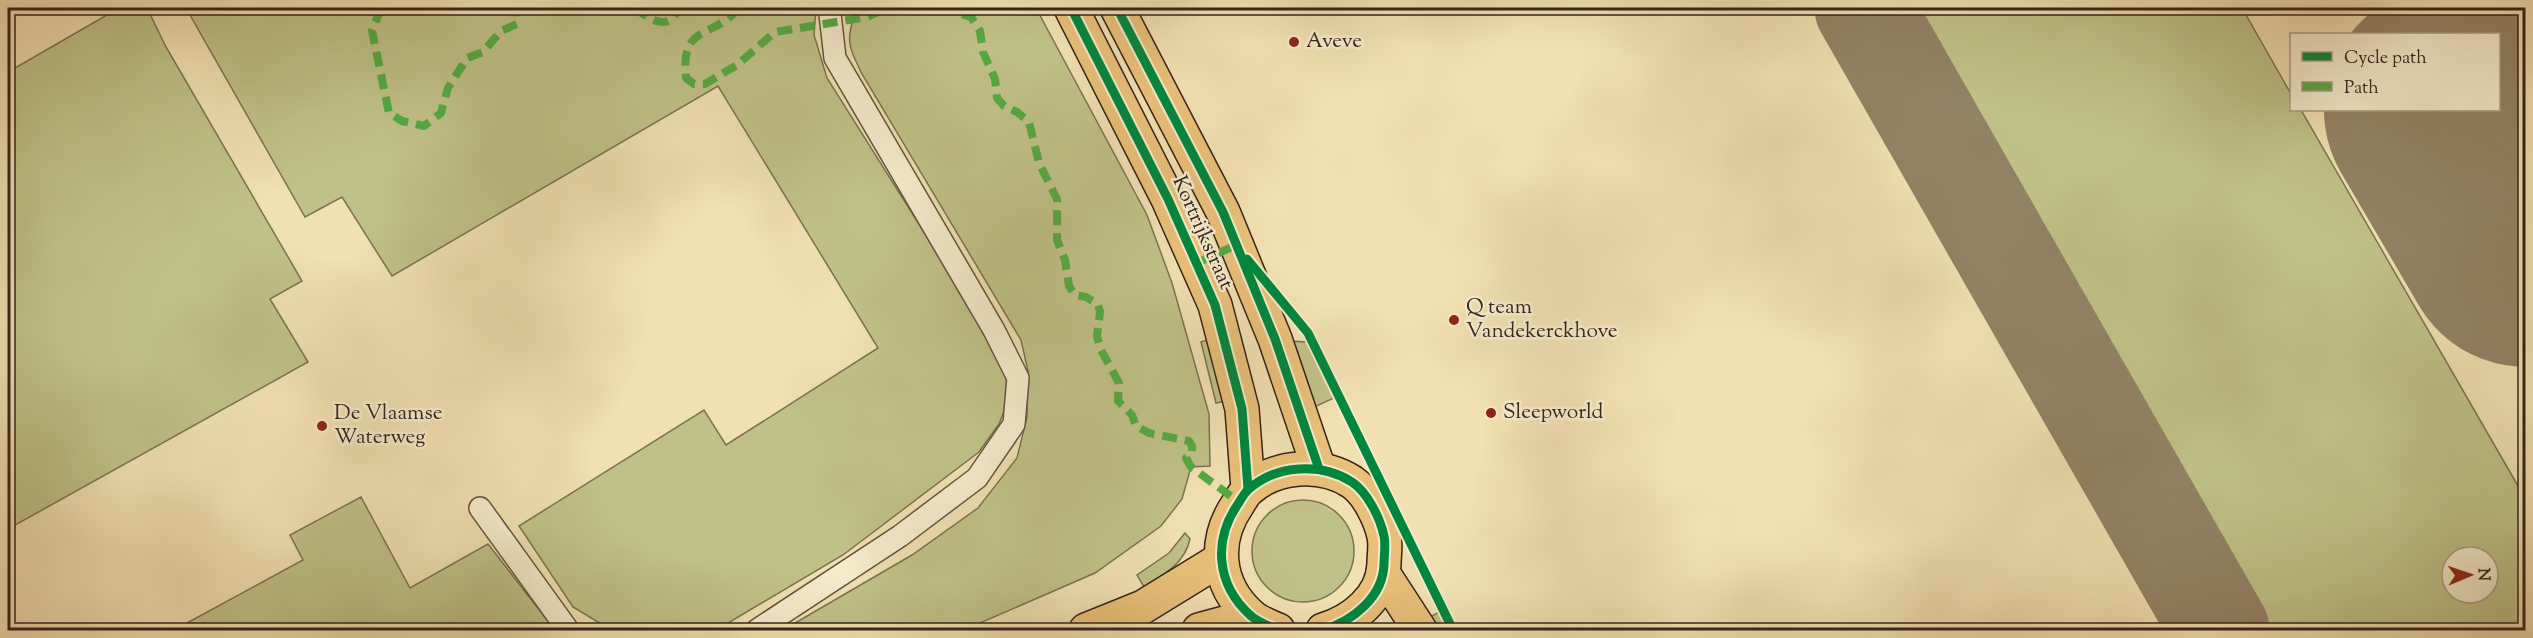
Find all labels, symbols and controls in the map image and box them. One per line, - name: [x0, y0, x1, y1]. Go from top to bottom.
- place label: Aveve: [1306, 27, 1362, 57]
- legend: [2290, 33, 2500, 111]
- marker: Aveve: [1287, 35, 1301, 49]
- text: Cycle path: [2344, 46, 2427, 72]
- text: Path: [2344, 76, 2379, 102]
- street label: Kortrijkstraat: [1164, 171, 1240, 295]
- place label: Q team Vandekerckhove: [1466, 293, 1618, 347]
- marker: Q team Vandekerckhove: [1447, 313, 1461, 327]
- place label: Sleepworld: [1503, 398, 1604, 428]
- place label: De Vlaamse Waterweg: [334, 399, 442, 453]
- marker: Sleepworld: [1484, 406, 1498, 420]
- marker: De Vlaamse Waterweg: [315, 419, 329, 433]
- north arrow: [2440, 545, 2500, 605]
- text: N: [2471, 568, 2494, 582]

